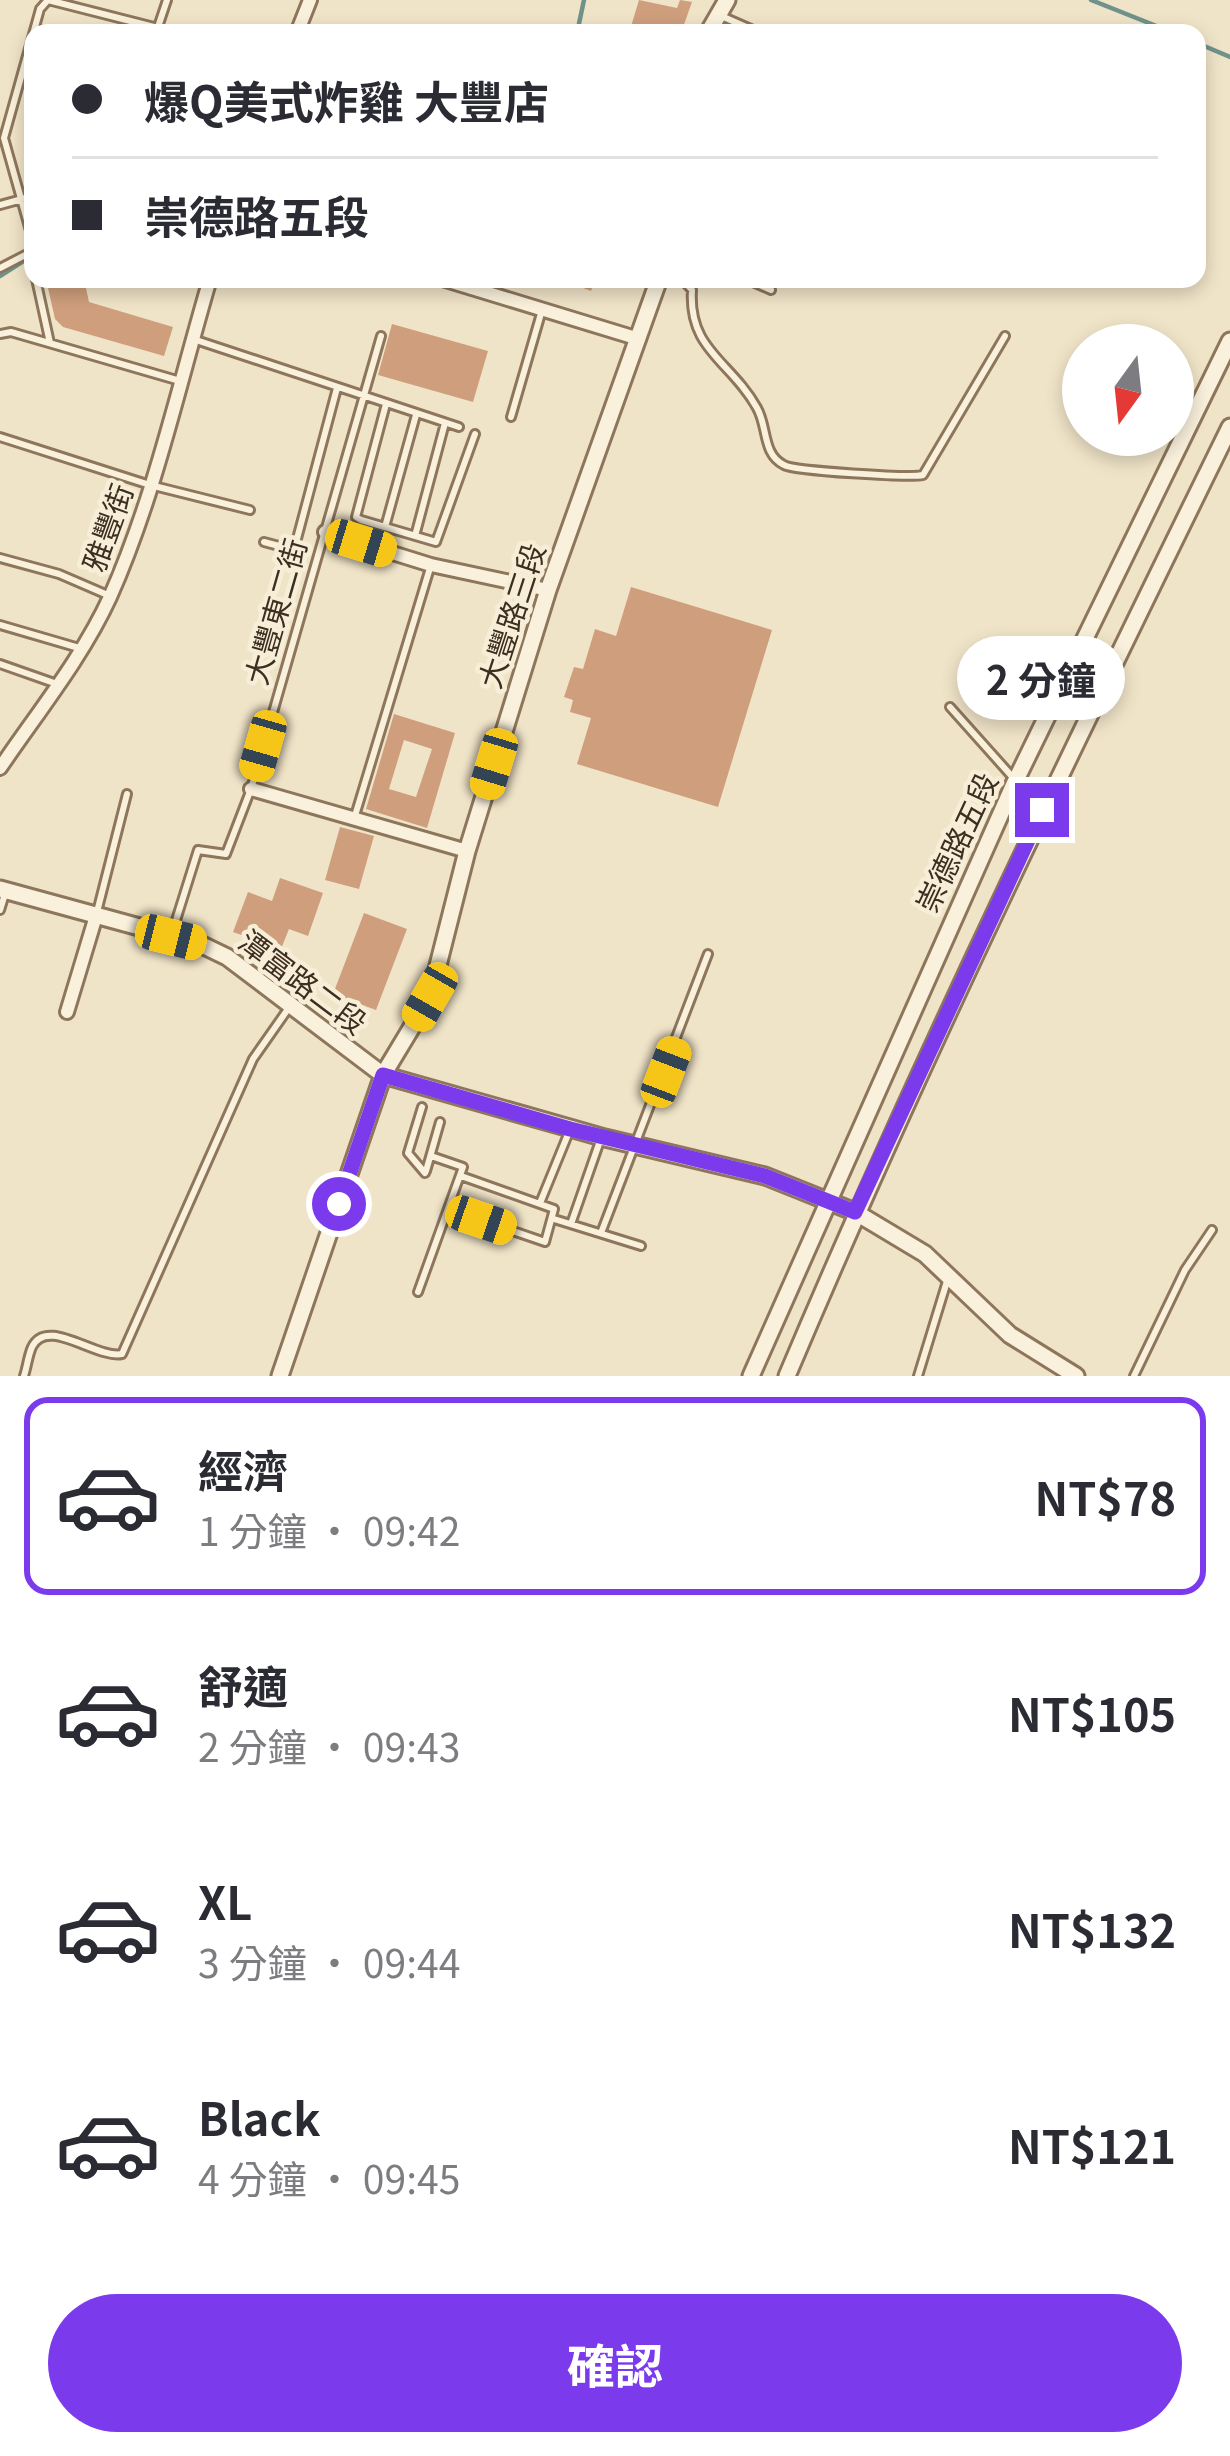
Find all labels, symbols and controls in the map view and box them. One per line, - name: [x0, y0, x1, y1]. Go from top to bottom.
- text: 爆Q美式炸雞 大豐店: [144, 67, 549, 132]
- text: 崇德路五段: [144, 182, 369, 247]
- north arrow: [1062, 324, 1194, 456]
- map controls: [1062, 324, 1194, 456]
- street label: 雅豐街: [70, 477, 142, 577]
- car: [321, 515, 401, 571]
- street label: 大豐東二街: [232, 533, 316, 689]
- street label: 大豐路三段: [466, 537, 554, 693]
- callout: 2 分鐘: [958, 636, 1126, 720]
- text: 2 分鐘: [986, 650, 1096, 706]
- car: [236, 706, 290, 786]
- car: [466, 724, 522, 804]
- street label: 崇德路五段: [904, 764, 1007, 919]
- route end: [1015, 783, 1069, 837]
- car: [132, 911, 210, 963]
- street label: 潭富路二段: [231, 918, 377, 1043]
- car: [396, 957, 464, 1037]
- car: [636, 1032, 696, 1112]
- route start: [312, 1177, 366, 1231]
- car: [441, 1191, 521, 1249]
- text: 經濟: [198, 1436, 288, 1501]
- icon: car: [54, 1442, 162, 1550]
- text: NT$78: [1035, 1464, 1176, 1529]
- text: 1 分鐘 · 09:42: [198, 1501, 460, 1557]
- text: 舒適: [198, 1652, 288, 1717]
- icon: car: [54, 1658, 162, 1766]
- text: NT$105: [1008, 1680, 1176, 1745]
- text: 2 分鐘 · 09:43: [198, 1717, 460, 1773]
- text: XL: [198, 1868, 252, 1933]
- icon: car: [54, 1874, 162, 1982]
- text: NT$132: [1008, 1896, 1176, 1961]
- text: 3 分鐘 · 09:44: [198, 1933, 460, 1989]
- text: Black: [198, 2084, 320, 2149]
- icon: car: [54, 2090, 162, 2198]
- text: NT$121: [1008, 2112, 1176, 2177]
- text: 4 分鐘 · 09:45: [198, 2149, 460, 2205]
- button: 確認: [48, 2294, 1182, 2432]

